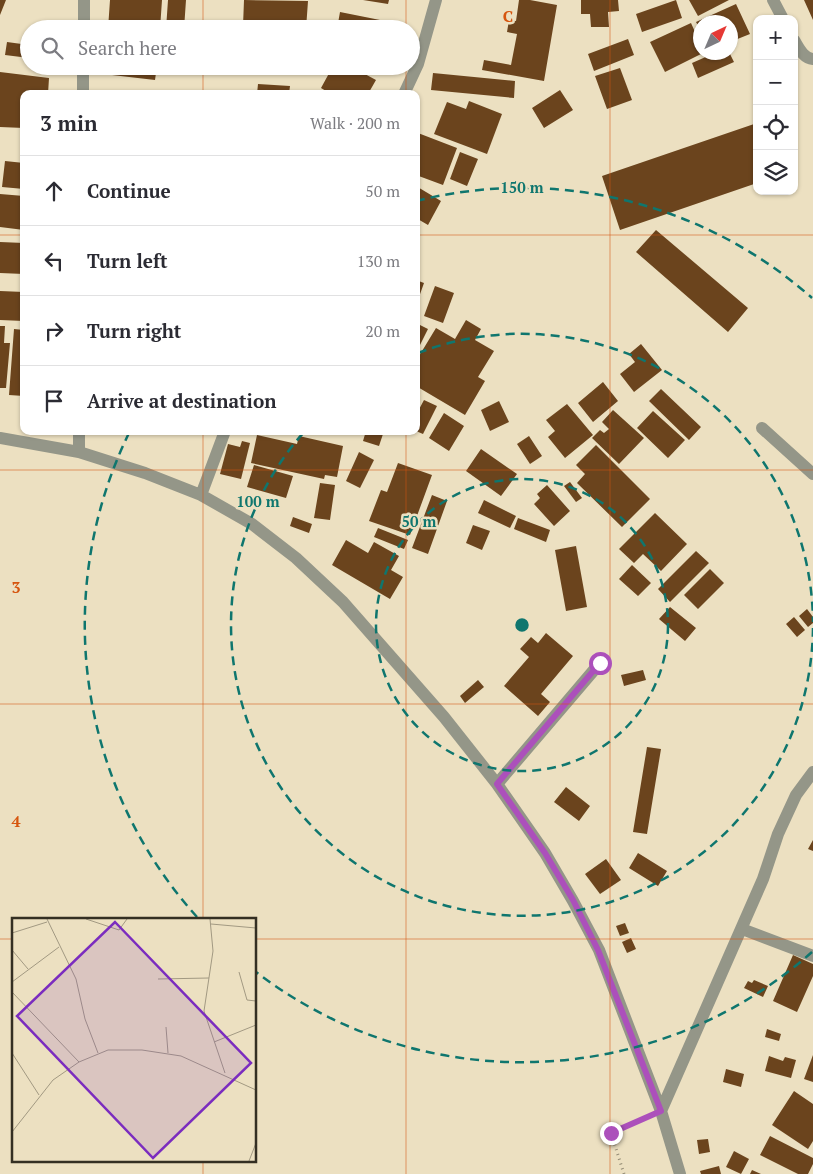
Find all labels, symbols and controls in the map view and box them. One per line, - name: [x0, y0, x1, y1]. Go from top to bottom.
- text: C: [503, 5, 513, 27]
- north arrow: [693, 15, 738, 60]
- map controls: [753, 15, 798, 195]
- button: +: [753, 15, 798, 60]
- search box: [20, 20, 420, 75]
- icon: search: [38, 34, 66, 62]
- text: Search here: [78, 35, 177, 60]
- button: −: [753, 60, 798, 105]
- button: locate: [753, 105, 798, 150]
- text: 3 min: [40, 109, 97, 137]
- text: Walk · 200 m: [310, 112, 400, 134]
- button: layers: [753, 150, 798, 195]
- icon: ahead: [40, 177, 68, 205]
- text: 150 m: [500, 177, 544, 197]
- text: Continue: [87, 178, 171, 203]
- text: 50 m: [365, 180, 400, 202]
- icon: left: [40, 247, 68, 275]
- text: Turn left: [87, 248, 168, 273]
- text: 130 m: [357, 250, 400, 272]
- icon: right: [40, 317, 68, 345]
- text: Turn right: [87, 318, 181, 343]
- text: 20 m: [365, 320, 400, 342]
- icon: arrive: [40, 387, 68, 415]
- text: Arrive at destination: [87, 388, 276, 413]
- text: 100 m: [236, 491, 280, 511]
- text: 50 m: [402, 511, 437, 531]
- text: 3: [11, 576, 21, 598]
- centre of rings: [513, 616, 531, 634]
- route start: [589, 652, 612, 675]
- text: 4: [11, 810, 21, 832]
- inset map: [12, 918, 256, 1162]
- route end: [600, 1122, 623, 1145]

